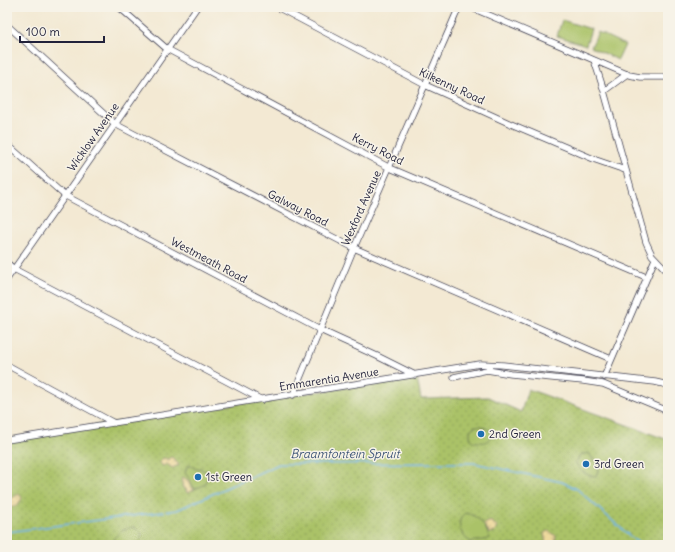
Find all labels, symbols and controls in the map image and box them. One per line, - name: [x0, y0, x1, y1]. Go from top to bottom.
- scale bar: [20, 18, 104, 44]
- text: 100 m: [26, 24, 60, 39]
- street label: Kilkenny Road: [417, 65, 487, 107]
- street label: Wicklow Avenue: [64, 100, 122, 174]
- street label: Kerry Road: [350, 130, 407, 168]
- street label: Wexford Avenue: [338, 168, 384, 248]
- street label: Galway Road: [265, 187, 331, 230]
- street label: Westmeath Road: [168, 234, 250, 286]
- street label: Emmarentia Avenue: [278, 364, 380, 394]
- place label: 2nd Green: [489, 427, 541, 441]
- marker: 2nd Green: [476, 429, 486, 439]
- water label: Braamfontein Spruit: [290, 446, 402, 461]
- place label: 3rd Green: [594, 457, 644, 471]
- marker: 3rd Green: [581, 459, 591, 469]
- place label: 1st Green: [206, 470, 252, 484]
- marker: 1st Green: [193, 472, 203, 482]

